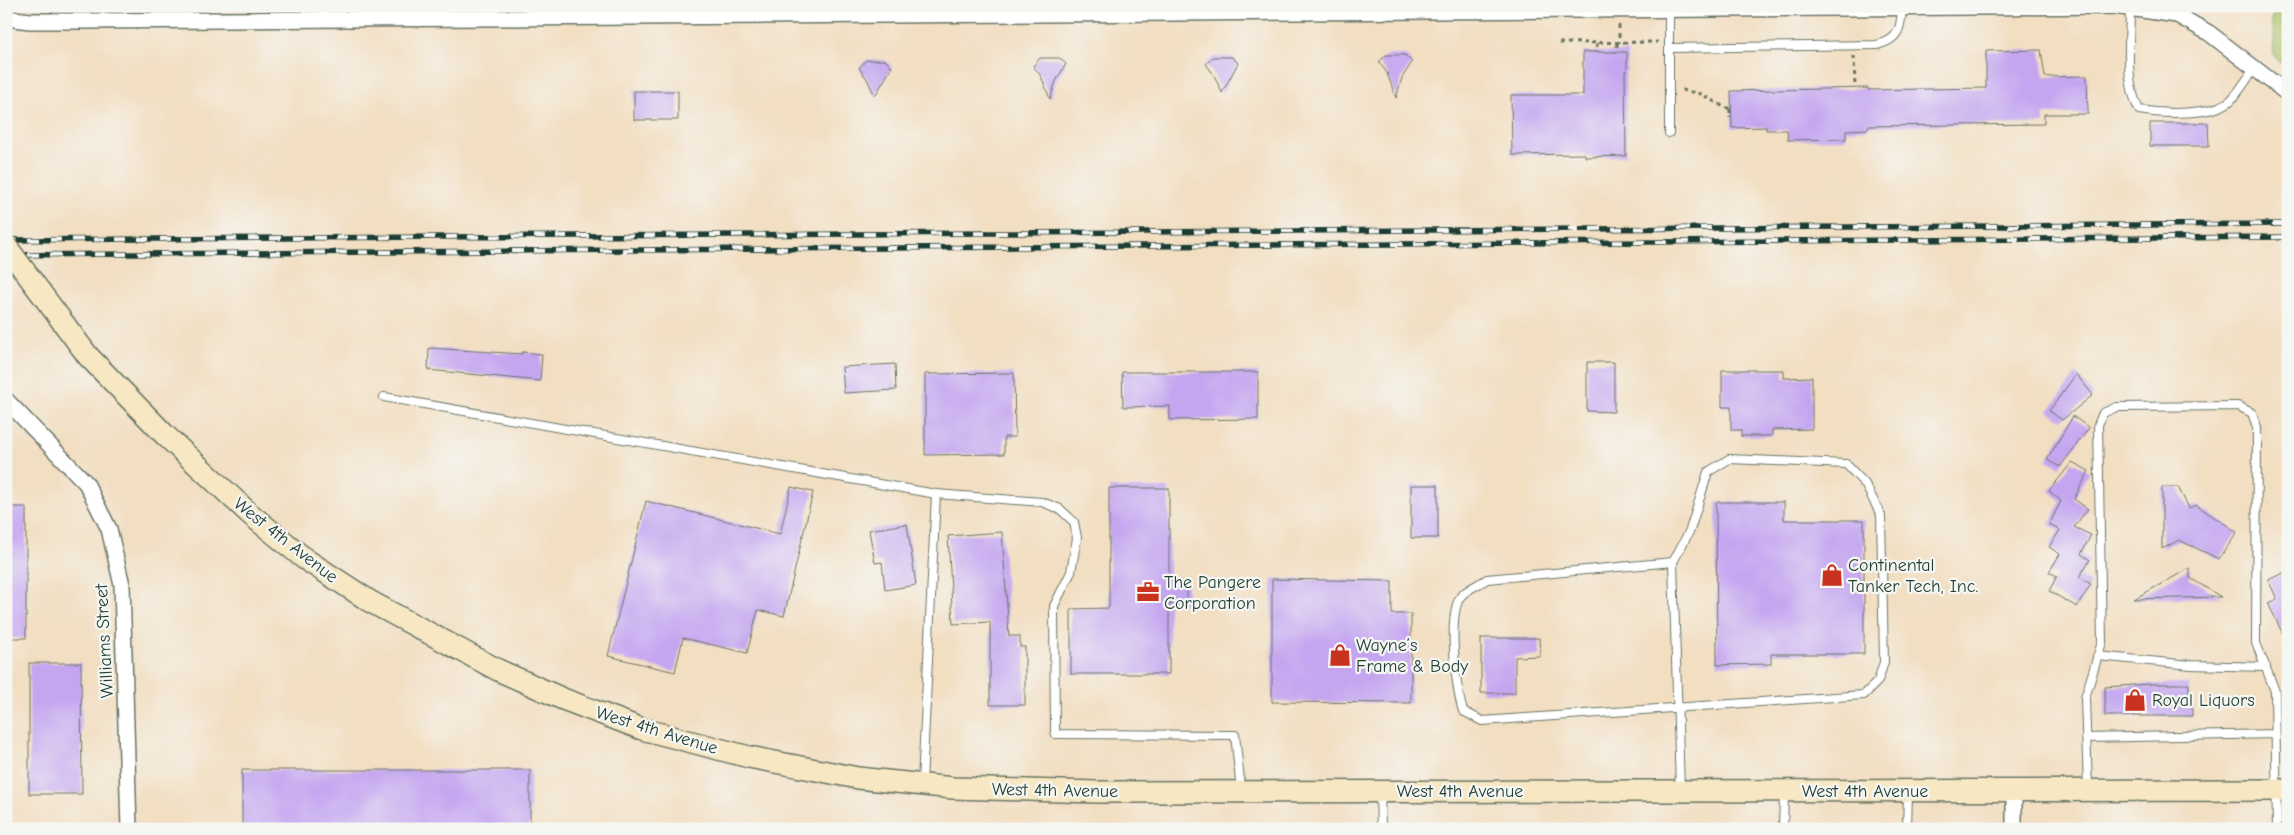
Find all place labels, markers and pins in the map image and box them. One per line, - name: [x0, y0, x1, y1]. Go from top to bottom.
- place label: Continental Tanker Tech, Inc.: [1848, 555, 1978, 597]
- shop icon: Continental Tanker Tech, Inc.: [1819, 562, 1845, 588]
- place label: The Pangere Corporation: [1164, 572, 1261, 614]
- office icon: The Pangere Corporation: [1135, 579, 1161, 605]
- place label: Wayne’s Frame & Body: [1356, 635, 1469, 677]
- shop icon: Wayne’s Frame & Body: [1327, 642, 1353, 668]
- shop icon: Royal Liquors: [2122, 687, 2148, 713]
- place label: Royal Liquors: [2152, 690, 2255, 711]

